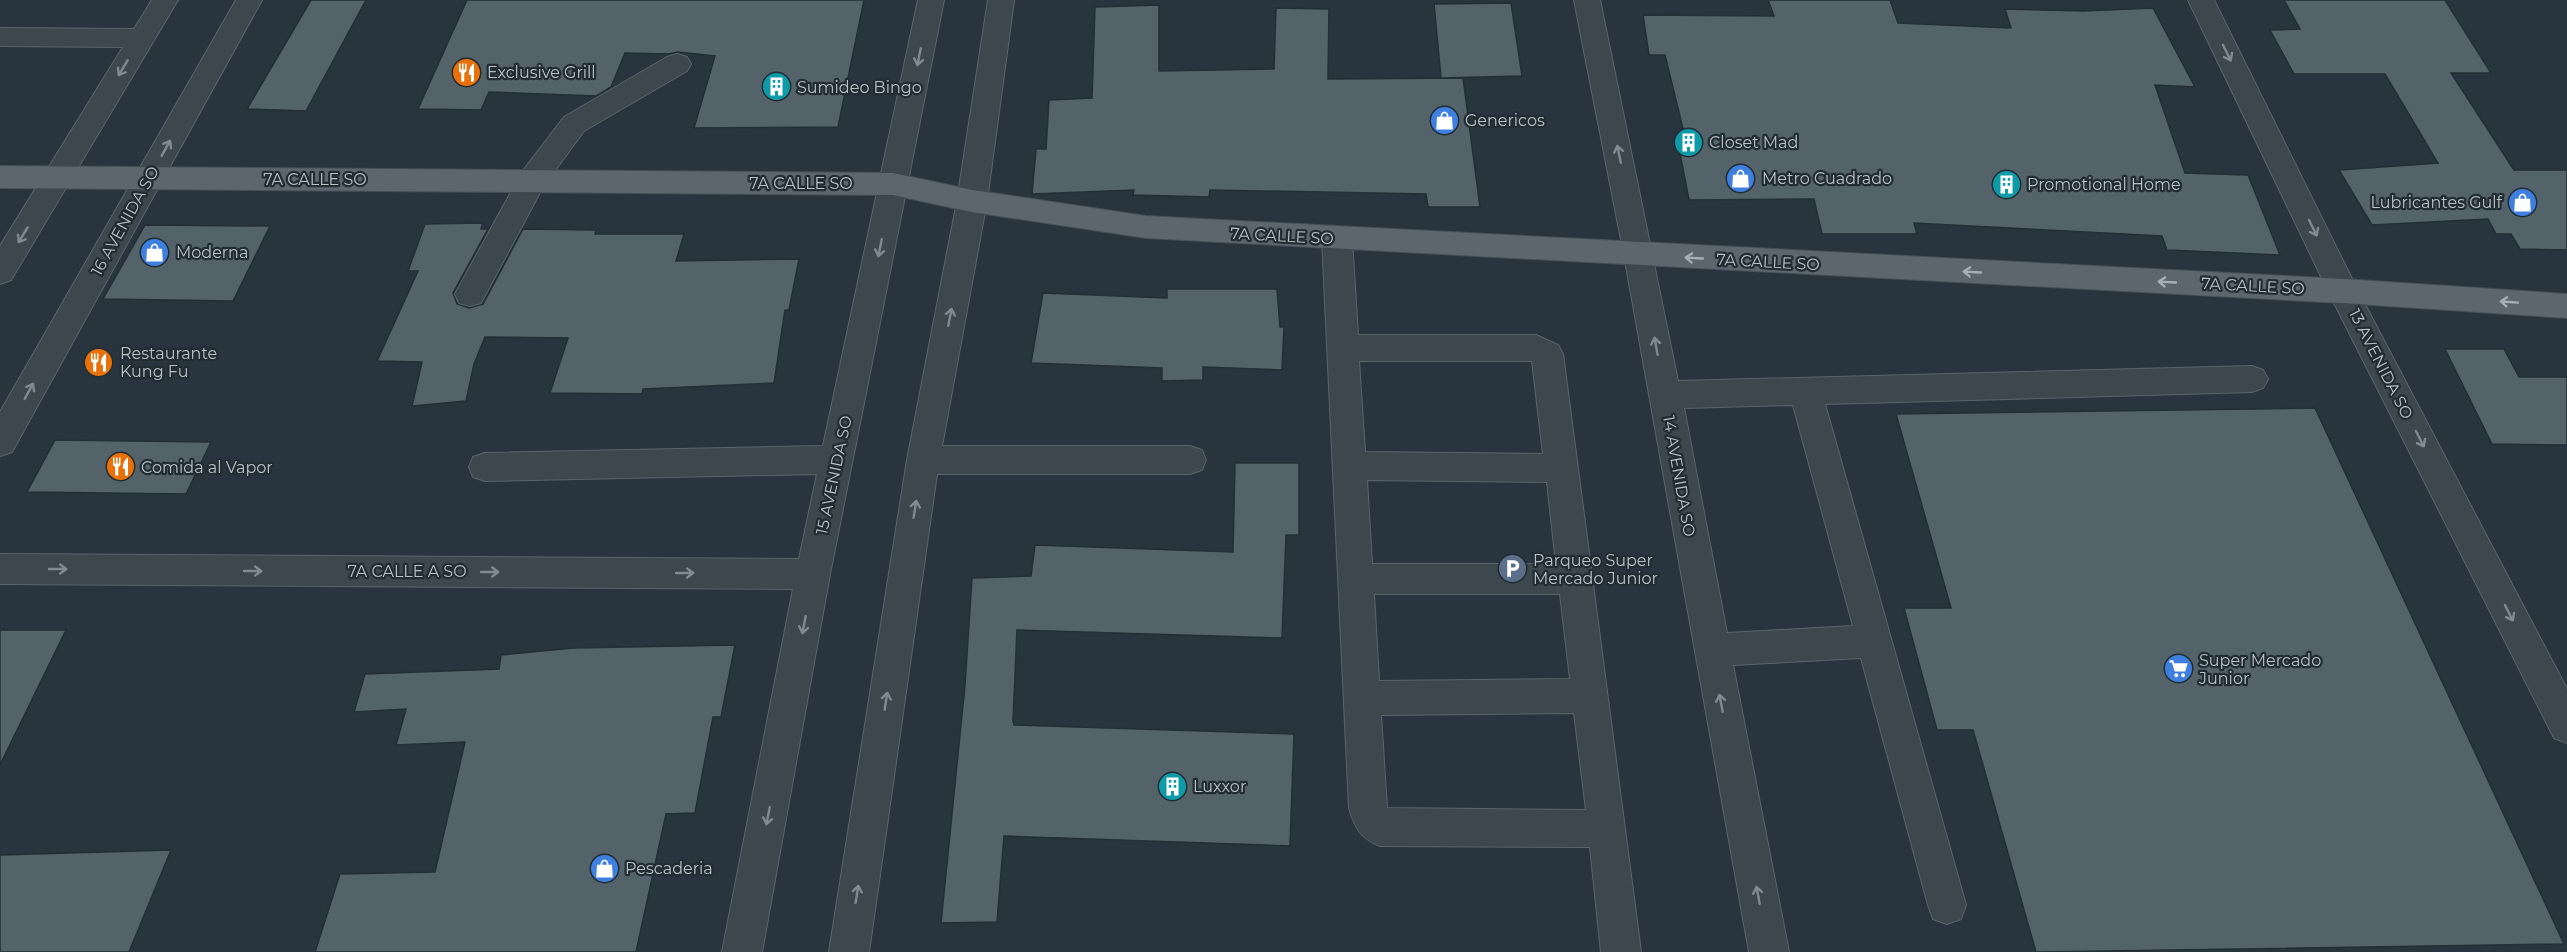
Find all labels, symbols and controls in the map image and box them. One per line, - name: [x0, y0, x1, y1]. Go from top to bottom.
- one-way arrow: [2222, 43, 2233, 61]
- one-way arrow: [913, 47, 924, 67]
- restaurant icon: Exclusive Grill: [450, 56, 482, 88]
- one-way arrow: [117, 59, 129, 76]
- place label: Exclusive Grill: [487, 63, 596, 82]
- building icon: Sumideo Bingo: [760, 71, 792, 103]
- place label: Sumideo Bingo: [797, 78, 922, 97]
- shop icon: Genericos: [1428, 104, 1460, 136]
- place label: Genericos: [1465, 111, 1545, 130]
- building icon: Closet Mad: [1672, 126, 1704, 158]
- place label: Closet Mad: [1709, 133, 1798, 152]
- one-way arrow: [160, 140, 172, 157]
- one-way arrow: [1613, 145, 1624, 165]
- shop icon: Metro Cuadrado: [1725, 162, 1757, 194]
- street label: 16 AVENIDA SO: [87, 163, 163, 279]
- building icon: Promotional Home: [1990, 168, 2022, 200]
- place label: Metro Cuadrado: [1762, 169, 1892, 188]
- street label: 7A CALLE SO: [263, 170, 367, 189]
- street label: 7A CALLE SO: [749, 174, 853, 193]
- place label: Promotional Home: [2027, 175, 2181, 194]
- shop icon: Lubricantes Gulf: [2507, 186, 2539, 218]
- place label: Lubricantes Gulf: [2371, 193, 2503, 212]
- one-way arrow: [2307, 218, 2319, 236]
- street label: 7A CALLE SO: [1230, 224, 1334, 248]
- one-way arrow: [16, 226, 28, 243]
- shop icon: Moderna: [139, 236, 171, 268]
- one-way arrow: [874, 238, 885, 258]
- place label: Moderna: [176, 243, 248, 262]
- street label: 7A CALLE SO: [1716, 250, 1820, 274]
- one-way arrow: [1684, 252, 1704, 263]
- one-way arrow: [1963, 266, 1983, 277]
- street label: 7A CALLE SO: [2201, 274, 2305, 298]
- one-way arrow: [2158, 276, 2178, 287]
- one-way arrow: [2499, 296, 2519, 307]
- street label: 13 AVENIDA SO: [2345, 306, 2417, 422]
- one-way arrow: [945, 307, 956, 327]
- one-way arrow: [1650, 337, 1661, 356]
- place label: Restaurante Kung Fu: [120, 344, 217, 381]
- restaurant icon: Restaurante Kung Fu: [83, 346, 115, 378]
- one-way arrow: [23, 383, 35, 400]
- street label: 15 AVENIDA SO: [812, 414, 856, 536]
- street label: 14 AVENIDA SO: [1659, 414, 1699, 538]
- one-way arrow: [2414, 430, 2426, 448]
- restaurant icon: Comida al Vapor: [104, 451, 136, 483]
- place label: Comida al Vapor: [141, 458, 273, 477]
- one-way arrow: [910, 499, 921, 519]
- place label: Parqueo Super Mercado Junior: [1533, 551, 1658, 588]
- parking icon: Parqueo Super Mercado Junior: [1496, 553, 1528, 585]
- street label: 7A CALLE A SO: [347, 562, 467, 581]
- one-way arrow: [48, 564, 68, 575]
- one-way arrow: [243, 565, 263, 576]
- one-way arrow: [480, 566, 500, 578]
- one-way arrow: [675, 567, 695, 579]
- one-way arrow: [2504, 603, 2515, 621]
- one-way arrow: [798, 614, 809, 634]
- place label: Super Mercado Junior: [2198, 651, 2321, 688]
- supermarket icon: Super Mercado Junior: [2162, 653, 2194, 685]
- one-way arrow: [881, 692, 892, 712]
- one-way arrow: [1715, 694, 1726, 713]
- building icon: Luxxor: [1156, 770, 1188, 802]
- place label: Luxxor: [1193, 777, 1246, 796]
- one-way arrow: [762, 806, 773, 826]
- shop icon: Pescaderia: [588, 852, 620, 884]
- place label: Pescaderia: [625, 859, 713, 878]
- one-way arrow: [852, 885, 863, 905]
- one-way arrow: [1752, 885, 1763, 905]

